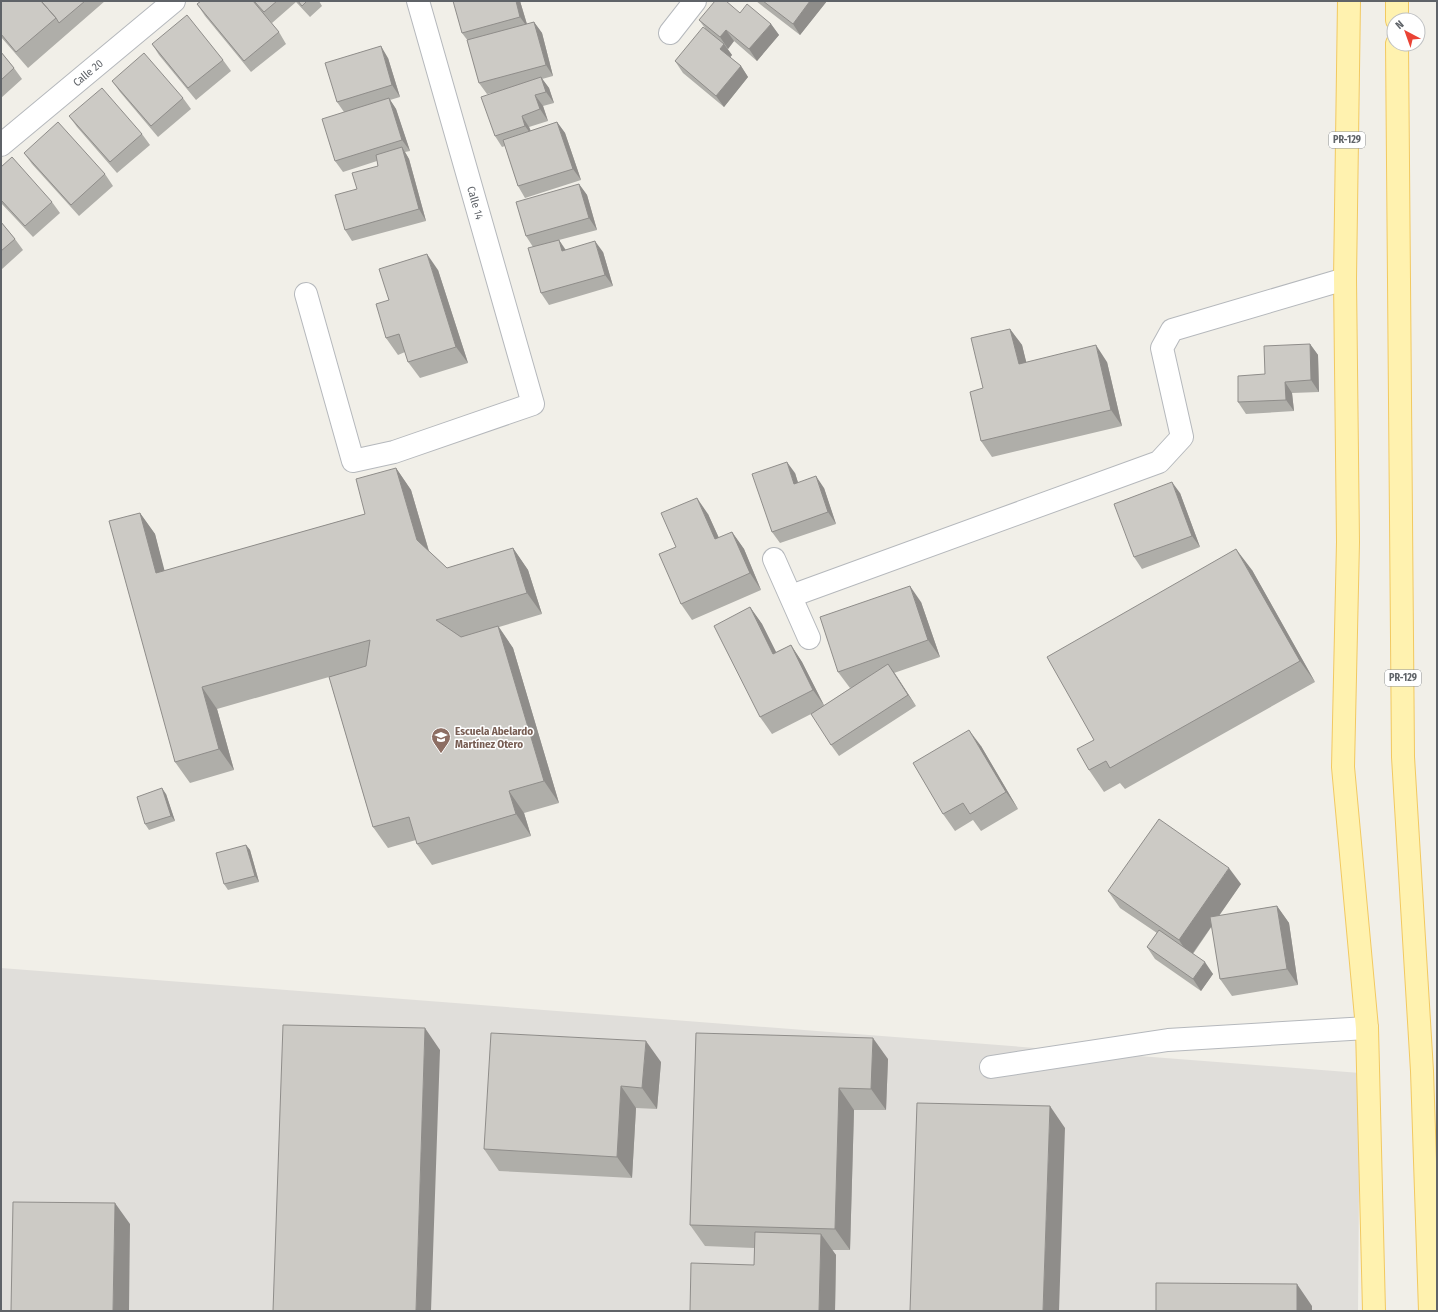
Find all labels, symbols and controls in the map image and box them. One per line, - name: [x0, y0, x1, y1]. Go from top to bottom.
- north arrow: [1386, 12, 1426, 52]
- text: N: [1393, 18, 1407, 32]
- street label: Calle 20: [70, 56, 106, 89]
- road number: PR-129: [1329, 132, 1365, 148]
- street label: Calle 14: [464, 185, 486, 222]
- road number: PR-129: [1385, 670, 1421, 686]
- place label: Escuela Abelardo Martínez Otero: [455, 725, 533, 751]
- school or university icon: Escuela Abelardo Martínez Otero: [430, 726, 452, 754]

